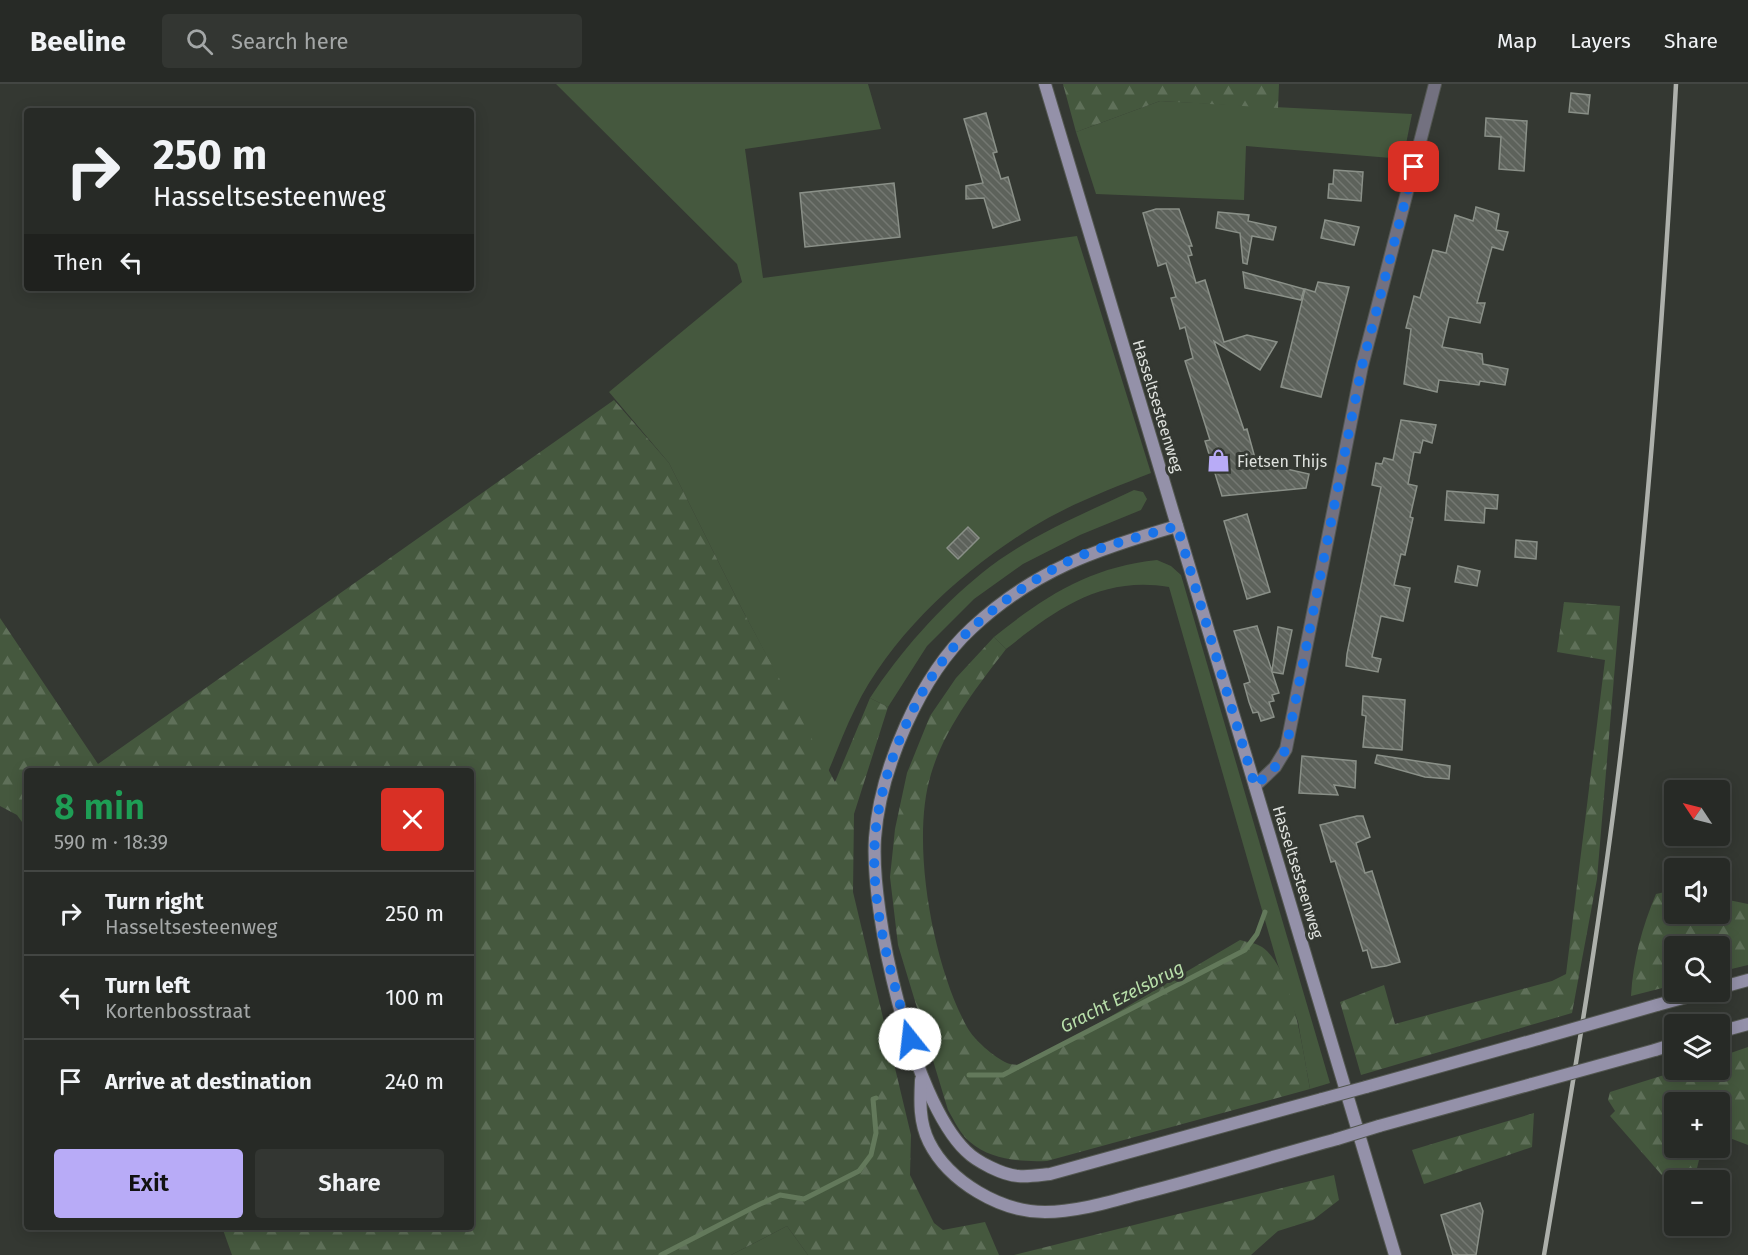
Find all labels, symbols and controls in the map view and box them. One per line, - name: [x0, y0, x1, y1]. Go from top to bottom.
- search box: [162, 14, 582, 68]
- text: Beeline: [30, 25, 126, 58]
- icon: search: [183, 25, 216, 58]
- text: Search here: [231, 28, 349, 55]
- text: Map: [1497, 28, 1537, 54]
- text: Layers: [1570, 28, 1631, 54]
- text: Share: [1664, 28, 1718, 54]
- text: 250 m: [153, 130, 267, 180]
- icon: right: [54, 132, 132, 210]
- pin: [1388, 141, 1439, 192]
- icon: arrive: [1397, 150, 1430, 183]
- text: Hasseltsesteenweg: [153, 181, 386, 213]
- icon: left: [115, 246, 148, 279]
- text: Then: [54, 249, 103, 276]
- street label: Hasseltsesteenweg: [1129, 337, 1187, 475]
- shop icon: Fietsen Thijs: [1206, 448, 1232, 474]
- place label: Fietsen Thijs: [1237, 452, 1327, 471]
- north arrow: [1664, 780, 1730, 846]
- map controls: [1664, 780, 1730, 1236]
- text: 8 min: [54, 785, 145, 829]
- button: close: [381, 788, 444, 851]
- street label: Hasseltsesteenweg: [1269, 803, 1327, 941]
- text: 590 m · 18:39: [54, 830, 168, 854]
- button: sound: [1664, 858, 1730, 924]
- text: Turn right: [105, 888, 204, 915]
- icon: right: [54, 897, 87, 930]
- text: 250 m: [385, 900, 444, 927]
- text: Hasseltsesteenweg: [105, 915, 277, 939]
- button: search: [1664, 936, 1730, 1002]
- water label: Gracht Ezelsbrug: [1056, 956, 1188, 1038]
- text: Turn left: [105, 972, 190, 999]
- icon: left: [54, 981, 87, 1014]
- text: 100 m: [385, 984, 444, 1011]
- text: Kortenbosstraat: [105, 999, 251, 1023]
- position arrow: [878, 1007, 942, 1071]
- button: layers: [1664, 1014, 1730, 1080]
- icon: arrive: [54, 1065, 87, 1098]
- text: Arrive at destination: [105, 1068, 312, 1095]
- text: 240 m: [385, 1068, 444, 1095]
- button: +: [1664, 1092, 1730, 1158]
- button: Exit: [54, 1149, 243, 1218]
- button: Share: [255, 1149, 444, 1218]
- button: −: [1664, 1170, 1730, 1236]

